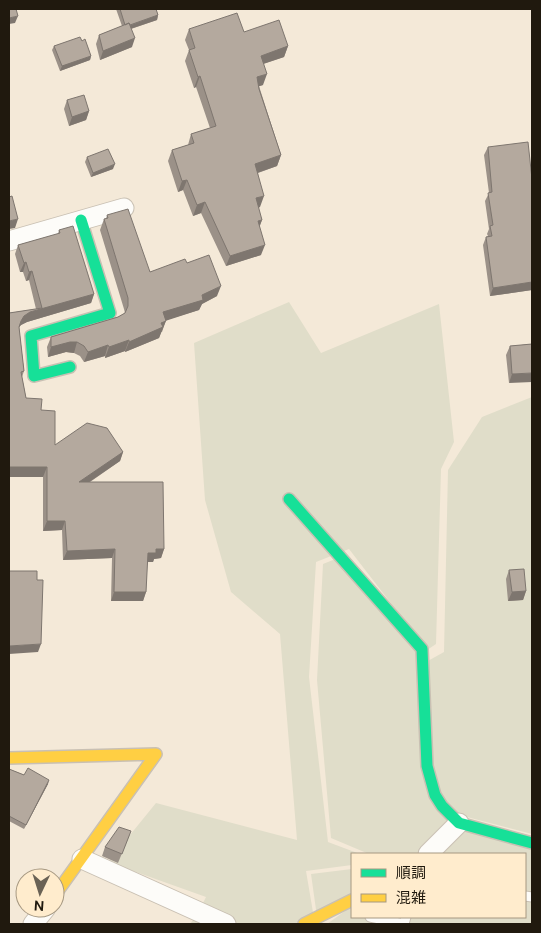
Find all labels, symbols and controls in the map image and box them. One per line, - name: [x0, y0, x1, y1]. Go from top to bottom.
- legend: [351, 853, 526, 918]
- text: 順調: [396, 863, 426, 883]
- north arrow: [15, 868, 65, 918]
- text: 混雑: [396, 888, 426, 908]
- text: N: [33, 897, 45, 915]

